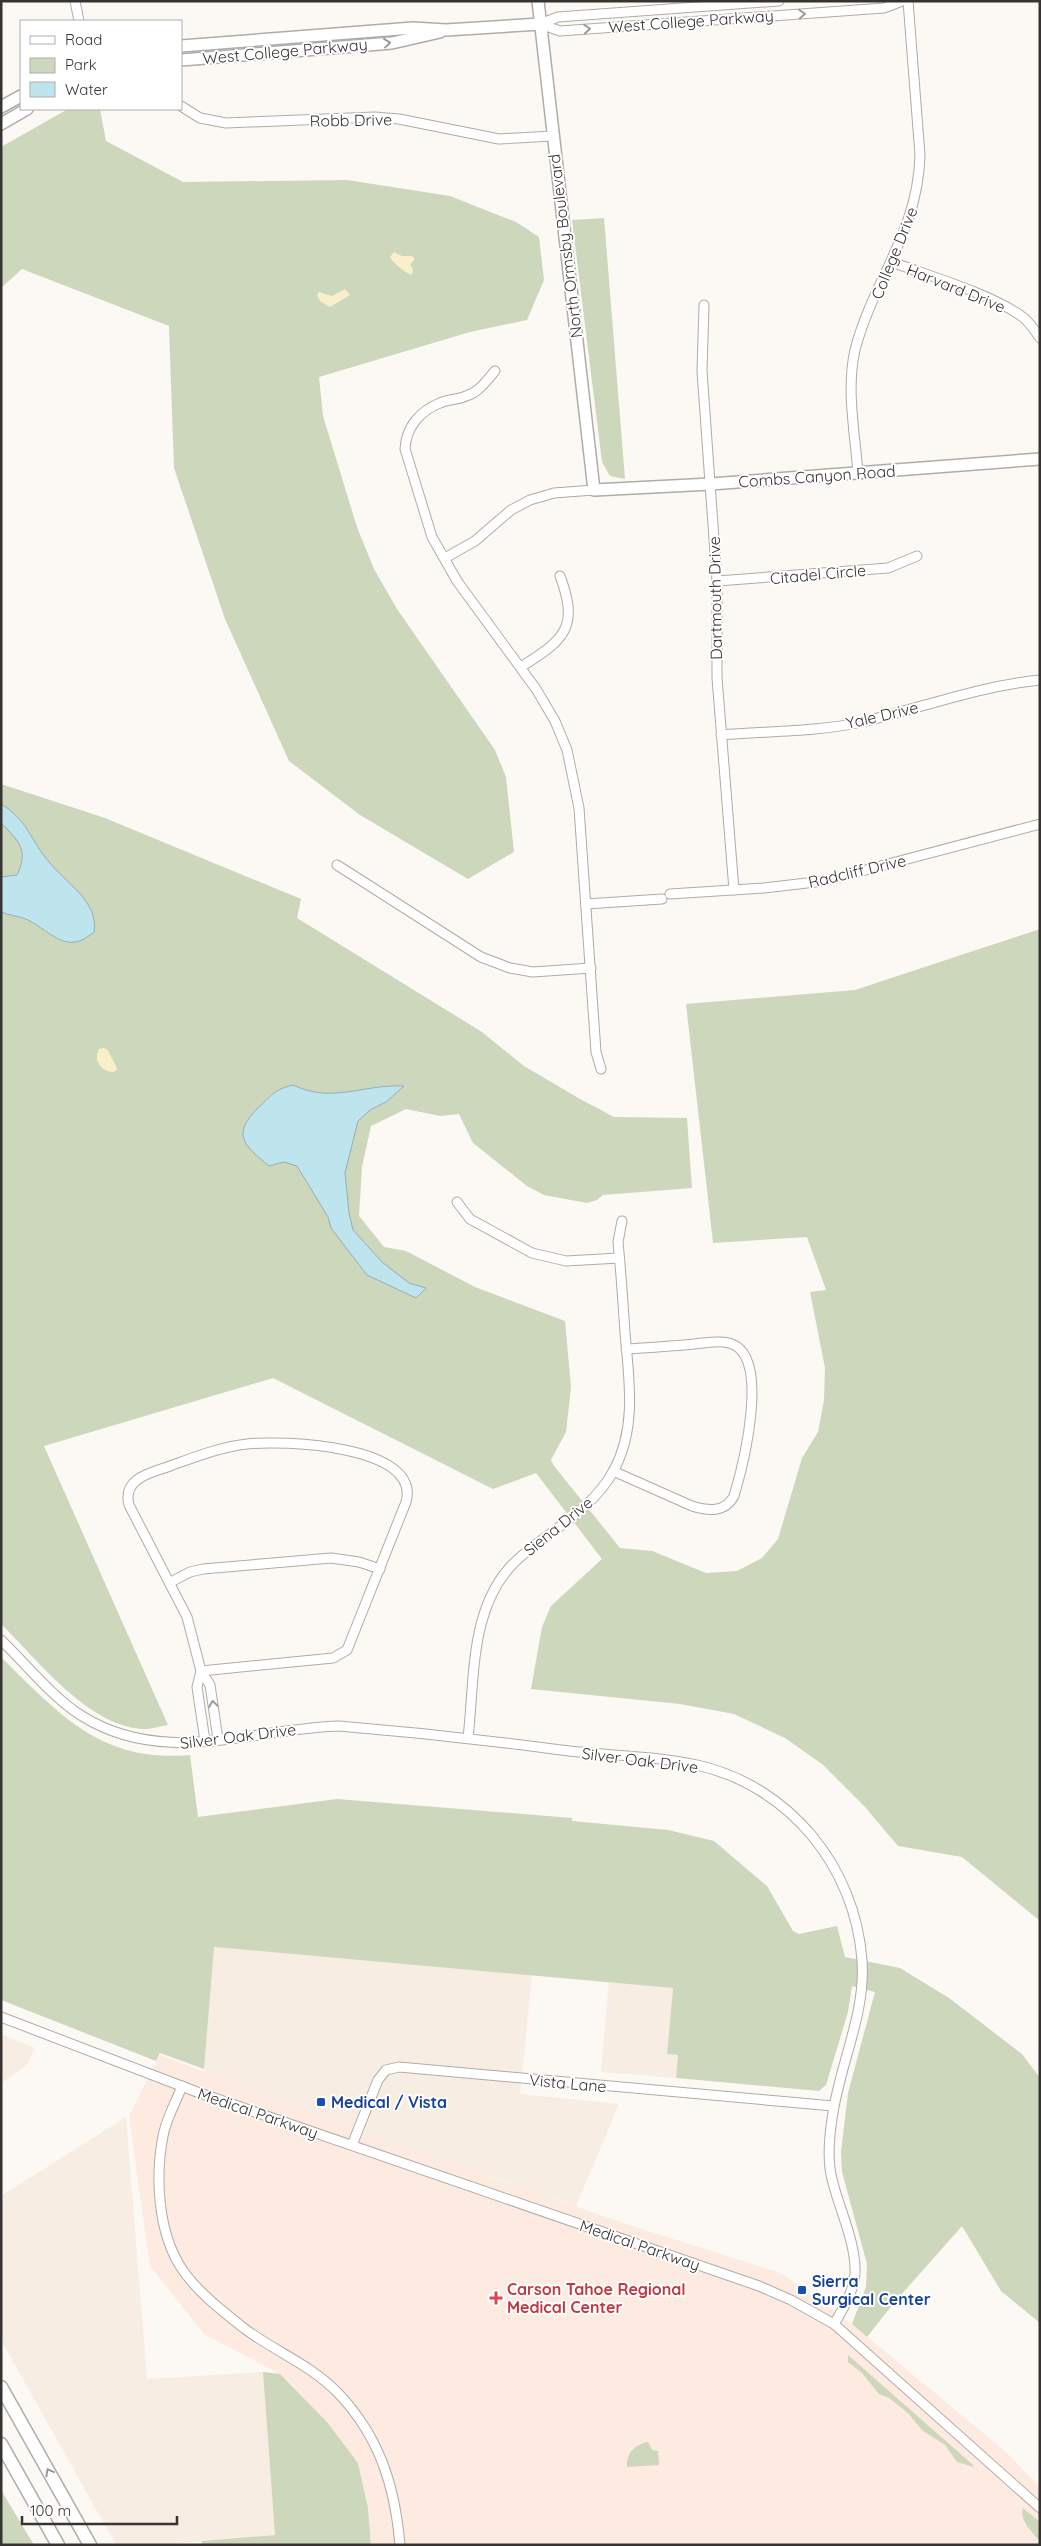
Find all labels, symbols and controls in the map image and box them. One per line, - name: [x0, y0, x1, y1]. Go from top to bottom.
- street label: West College Parkway: [608, 5, 774, 37]
- one-way arrow: [798, 8, 806, 19]
- legend: [20, 20, 182, 110]
- one-way arrow: [584, 23, 592, 34]
- text: Road: [65, 30, 102, 49]
- street label: West College Parkway: [202, 34, 368, 68]
- one-way arrow: [383, 38, 391, 49]
- text: Park: [65, 55, 97, 74]
- text: Water: [65, 80, 108, 99]
- street label: Robb Drive: [310, 109, 392, 131]
- street label: North Ormsby Boulevard: [544, 153, 586, 339]
- street label: College Drive: [866, 204, 922, 302]
- street label: Harvard Drive: [904, 259, 1008, 317]
- street label: Combs Canyon Road: [738, 461, 896, 491]
- street label: Dartmouth Drive: [704, 536, 726, 660]
- street label: Citadel Circle: [769, 560, 867, 588]
- street label: Yale Drive: [844, 697, 920, 733]
- street label: Radcliff Drive: [806, 850, 908, 892]
- street label: Siena Drive: [519, 1492, 597, 1560]
- one-way arrow: [208, 1700, 219, 1708]
- street label: Silver Oak Drive: [179, 1719, 297, 1753]
- street label: Silver Oak Drive: [581, 1743, 699, 1777]
- street label: Vista Lane: [528, 2070, 608, 2096]
- street label: Medical Parkway: [195, 2083, 321, 2143]
- place label: Medical / Vista: [331, 2092, 447, 2112]
- marker: Medical / Vista: [315, 2096, 327, 2108]
- street label: Medical Parkway: [577, 2215, 703, 2275]
- place label: Sierra Surgical Center: [812, 2271, 931, 2309]
- place label: Carson Tahoe Regional Medical Center: [507, 2279, 686, 2317]
- marker: Sierra Surgical Center: [796, 2284, 808, 2296]
- marker: Carson Tahoe Regional Medical Center: [489, 2291, 503, 2305]
- one-way arrow: [45, 2468, 55, 2477]
- scale bar: [22, 2494, 178, 2526]
- text: 100 m: [30, 2501, 71, 2520]

